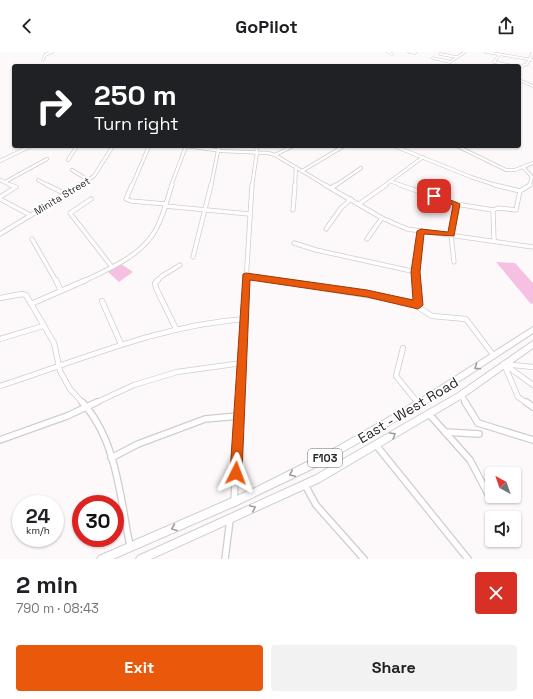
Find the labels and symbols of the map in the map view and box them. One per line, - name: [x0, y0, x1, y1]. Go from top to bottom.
- street label: Minita Street: [32, 174, 93, 218]
- pin: [417, 179, 451, 213]
- one-way arrow: [475, 362, 482, 369]
- street label: East - West Road: [354, 373, 462, 447]
- one-way arrow: [389, 433, 396, 440]
- road number: F103: [308, 449, 342, 467]
- position arrow: [215, 452, 257, 494]
- north arrow: [485, 467, 521, 503]
- one-way arrow: [289, 469, 297, 477]
- speed limit sign: 30: [72, 495, 124, 547]
- one-way arrow: [249, 505, 257, 513]
- one-way arrow: [171, 523, 179, 531]

